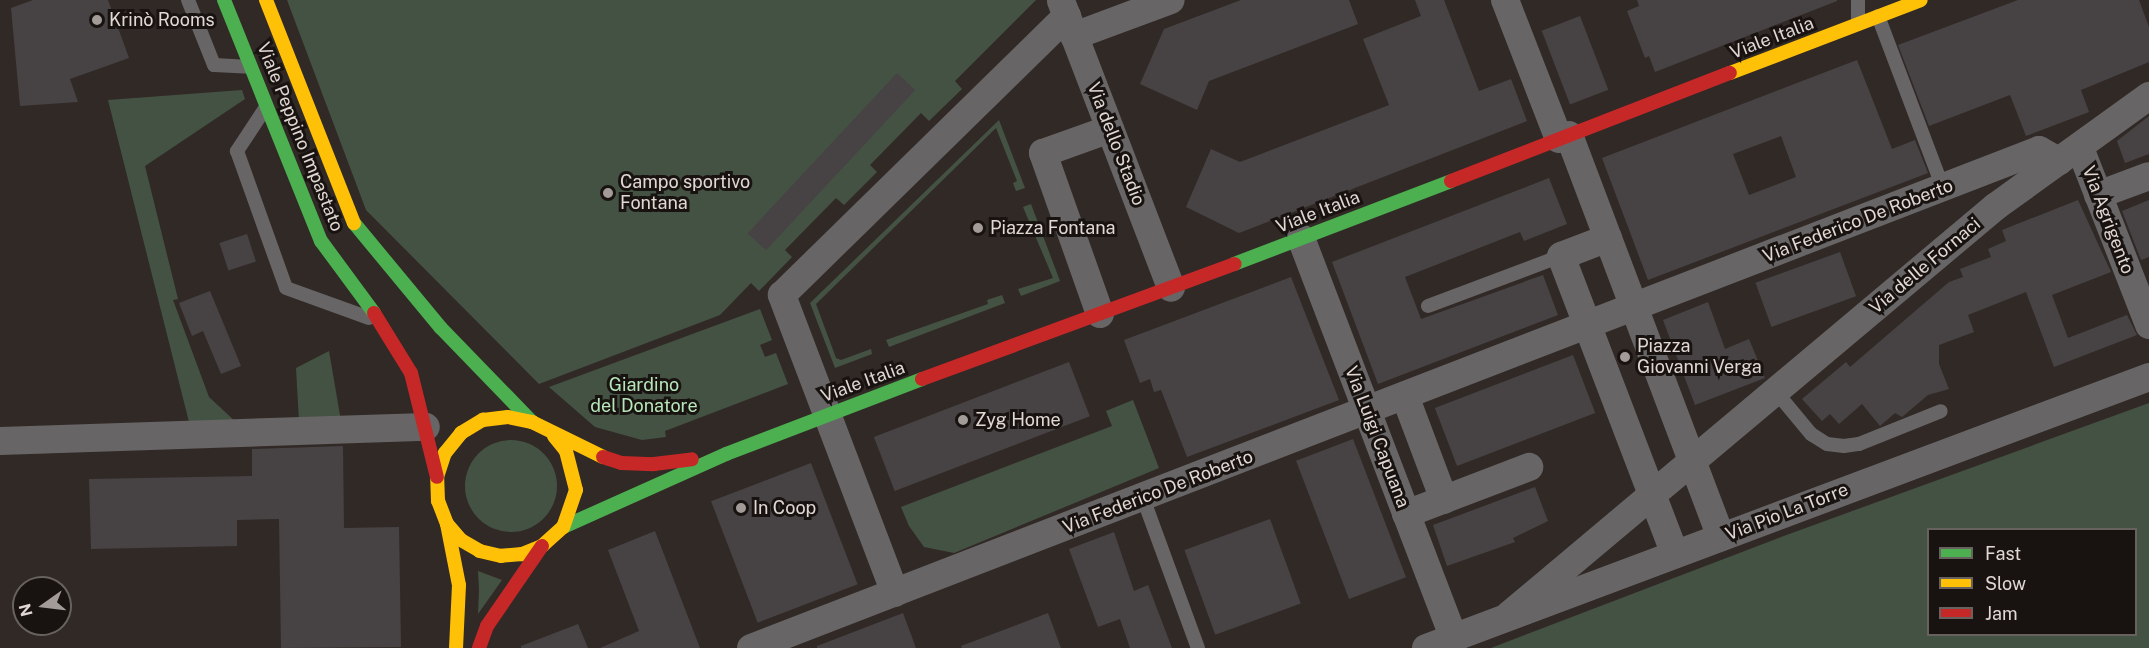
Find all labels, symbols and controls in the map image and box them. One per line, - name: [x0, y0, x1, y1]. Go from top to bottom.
- place label: Krinò Rooms: [109, 9, 215, 31]
- street label: Viale Italia: [1727, 12, 1817, 64]
- marker: Krinò Rooms: [90, 13, 104, 27]
- street label: Viale Peppino Impastato: [252, 39, 348, 235]
- street label: Via dello Stadio: [1083, 79, 1149, 209]
- street label: Via Agrigento: [2077, 163, 2139, 277]
- place label: Campo sportivo Fontana: [620, 172, 750, 214]
- street label: Via Federico De Roberto: [1760, 175, 1956, 267]
- marker: Campo sportivo Fontana: [601, 186, 615, 200]
- street label: Viale Italia: [1273, 186, 1363, 238]
- street label: Via delle Fornaci: [1865, 213, 1985, 319]
- place label: Piazza Fontana: [990, 217, 1116, 239]
- marker: Piazza Fontana: [971, 221, 985, 235]
- place label: Piazza Giovanni Verga: [1637, 336, 1762, 378]
- marker: Piazza Giovanni Verga: [1618, 350, 1632, 364]
- street label: Viale Italia: [818, 357, 908, 407]
- street label: Via Luigi Capuana: [1340, 363, 1414, 511]
- park label: Giardino del Donatore: [590, 375, 698, 418]
- place label: Zyg Home: [975, 409, 1061, 431]
- marker: Zyg Home: [956, 413, 970, 427]
- street label: Via Federico De Roberto: [1060, 446, 1256, 538]
- street label: Via Pio La Torre: [1723, 479, 1851, 545]
- place label: In Coop: [753, 497, 816, 519]
- marker: In Coop: [734, 501, 748, 515]
- legend: [1927, 528, 2137, 636]
- text: Fast: [1985, 543, 2021, 564]
- text: Slow: [1985, 573, 2026, 594]
- north arrow: [12, 576, 72, 636]
- text: N: [15, 602, 37, 618]
- text: Jam: [1985, 603, 2018, 624]

